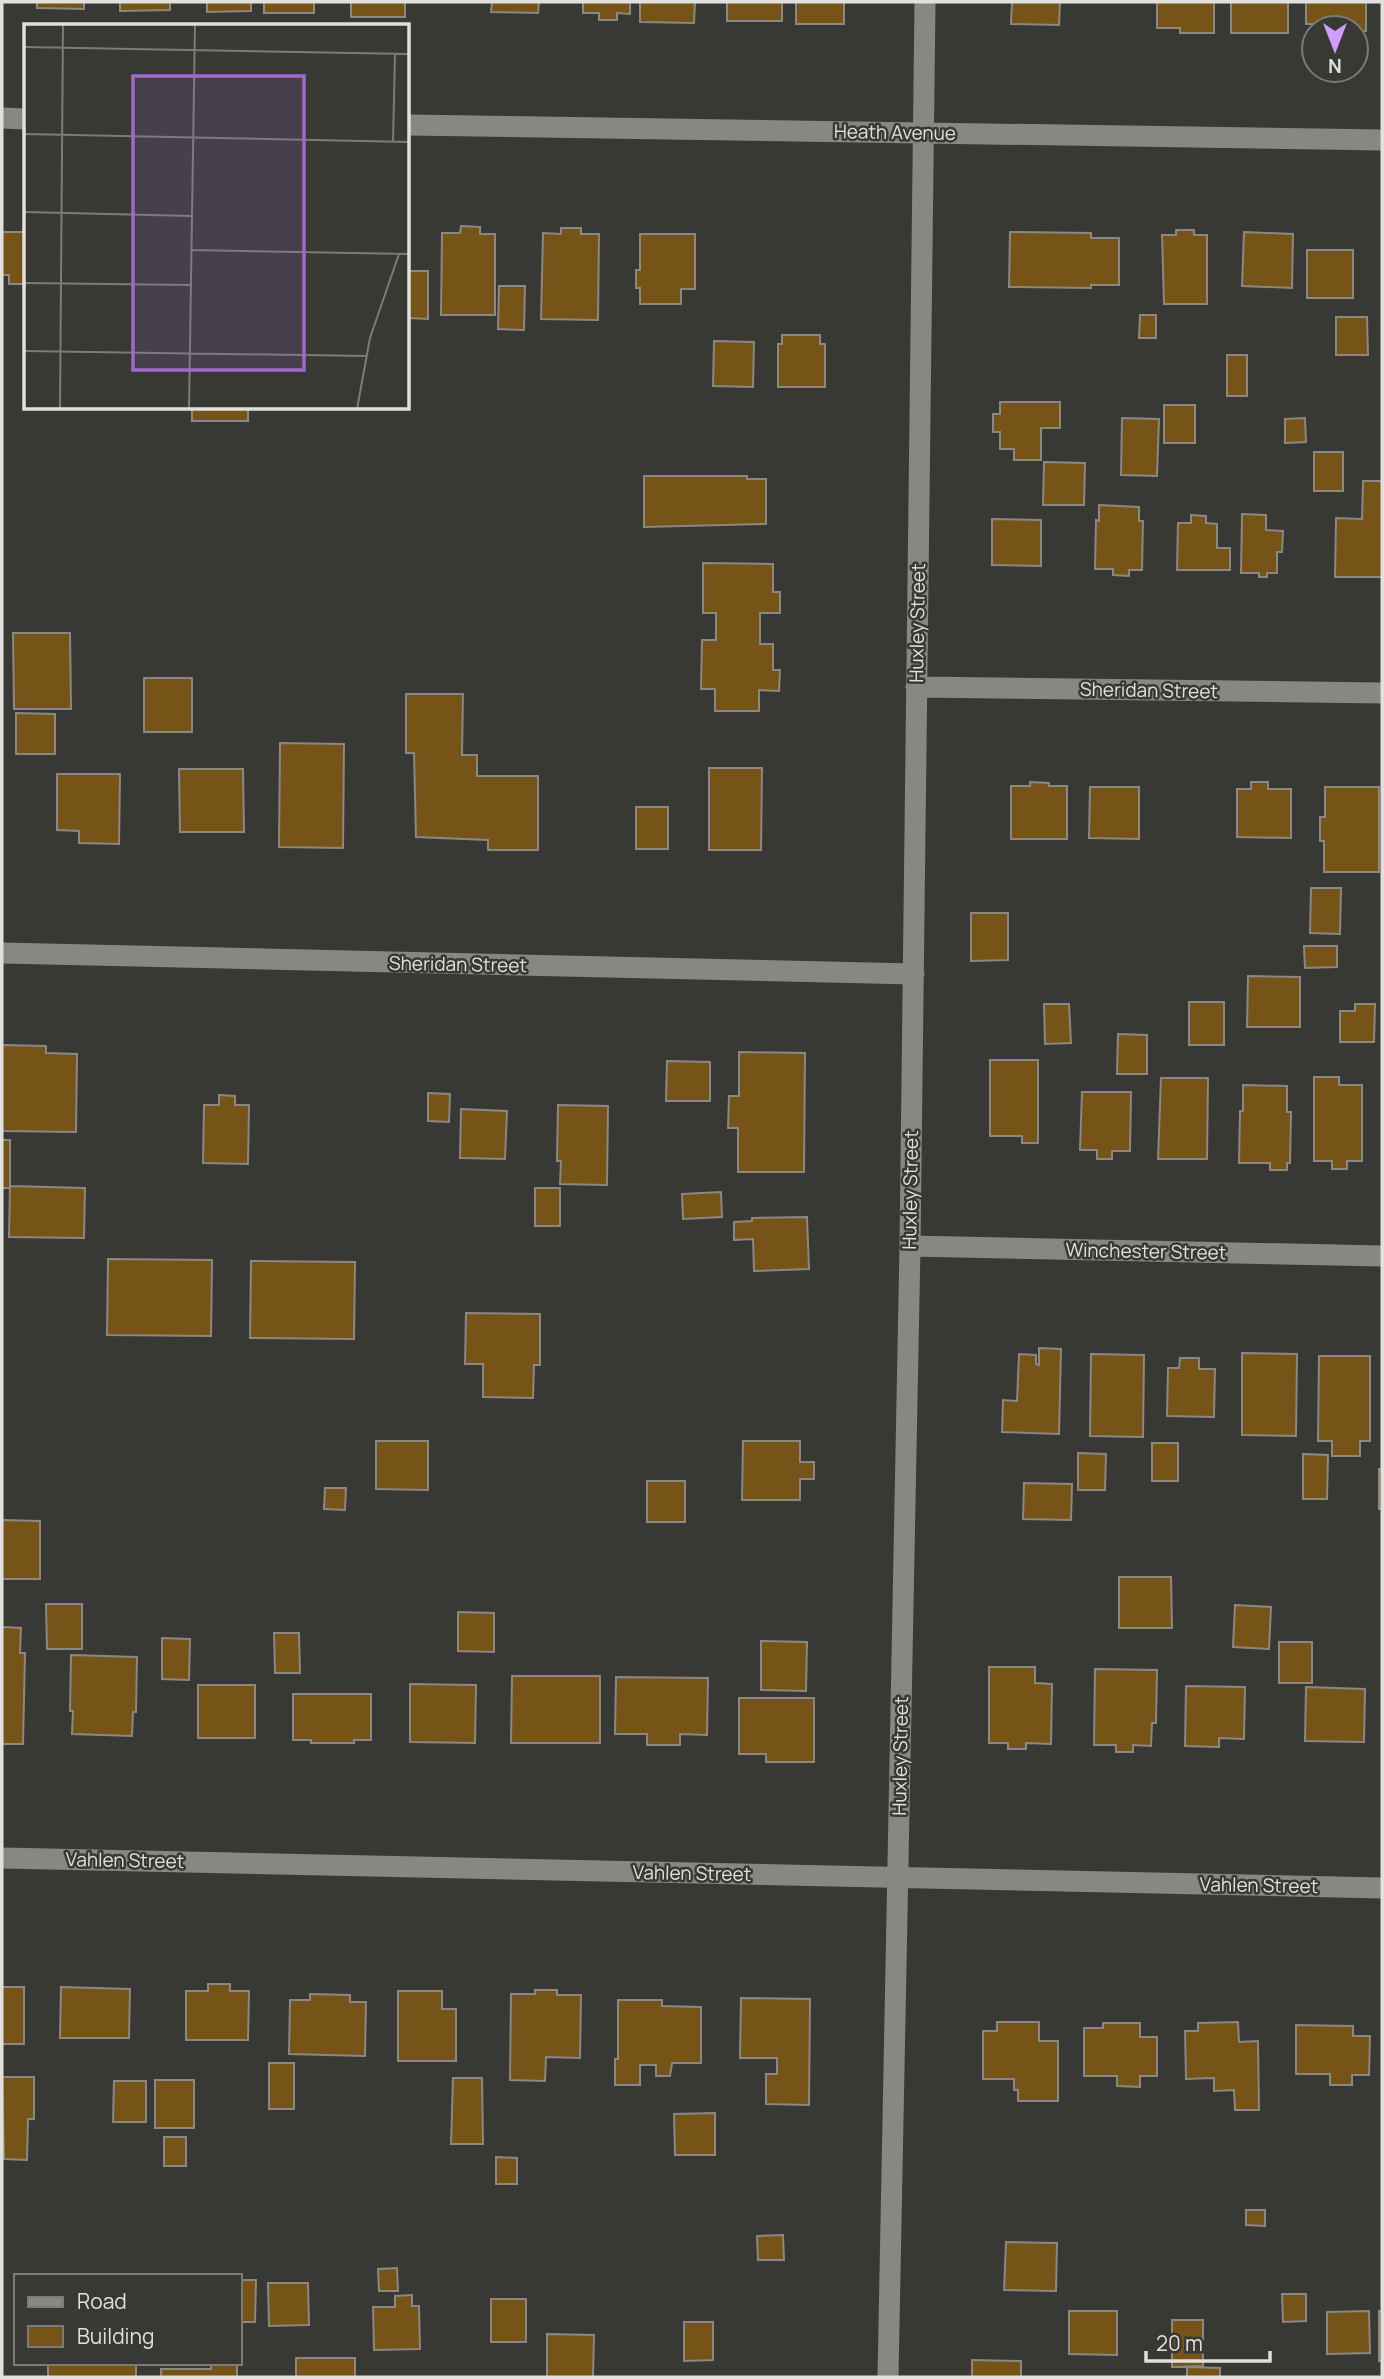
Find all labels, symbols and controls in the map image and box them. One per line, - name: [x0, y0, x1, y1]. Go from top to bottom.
- north arrow: [1300, 14, 1370, 84]
- inset map: [24, 24, 410, 410]
- text: N: [1328, 53, 1342, 79]
- street label: Heath Avenue: [834, 118, 956, 146]
- street label: Huxley Street: [903, 563, 931, 683]
- street label: Sheridan Street: [1080, 676, 1218, 704]
- street label: Sheridan Street: [389, 950, 527, 978]
- street label: Huxley Street: [896, 1130, 924, 1250]
- street label: Winchester Street: [1065, 1237, 1227, 1265]
- street label: Huxley Street: [886, 1696, 914, 1816]
- street label: Vahlen Street: [65, 1846, 185, 1874]
- street label: Vahlen Street: [632, 1859, 752, 1887]
- street label: Vahlen Street: [1199, 1871, 1319, 1899]
- legend: [14, 2274, 242, 2365]
- text: Road: [77, 2287, 127, 2315]
- scale bar: [1146, 2320, 1270, 2364]
- text: Building: [77, 2322, 154, 2350]
- text: 20 m: [1156, 2329, 1203, 2357]

